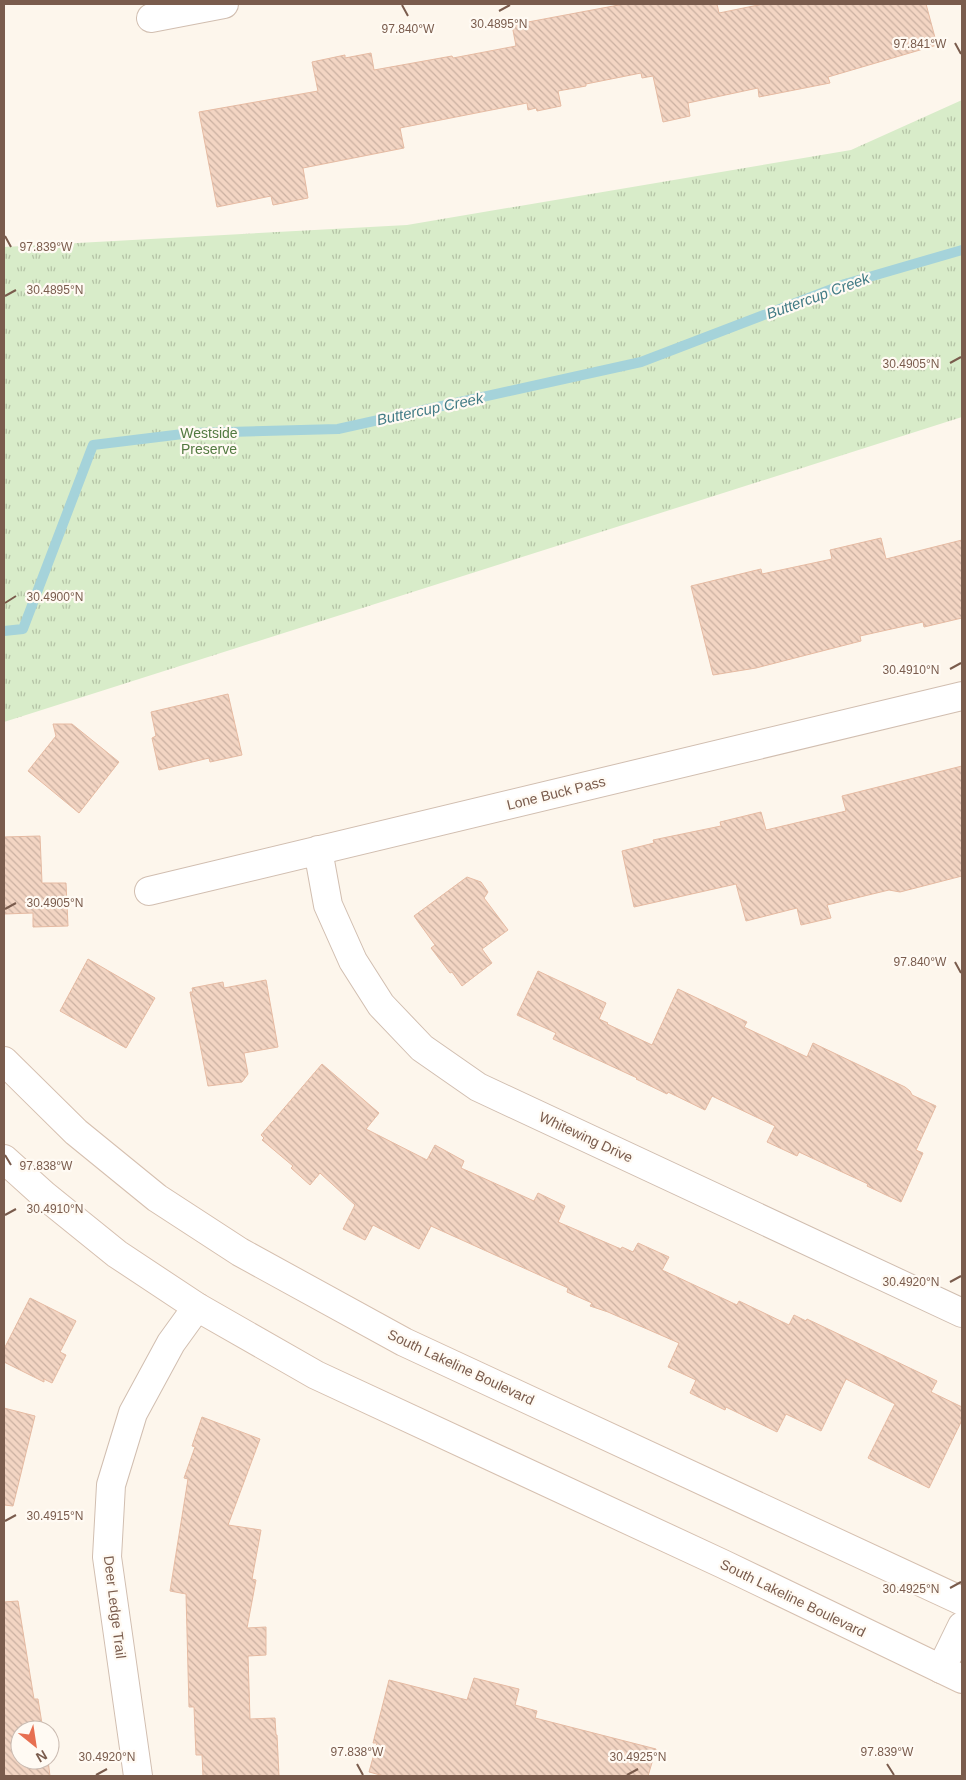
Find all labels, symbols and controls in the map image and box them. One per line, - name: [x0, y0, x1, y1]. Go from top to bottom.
- text: 30.4895°N: [471, 17, 527, 31]
- text: 97.840°W: [382, 22, 435, 36]
- text: 97.841°W: [894, 37, 947, 51]
- text: 97.839°W: [20, 240, 73, 254]
- water label: Buttercup Creek: [764, 268, 873, 322]
- text: 30.4895°N: [27, 283, 83, 297]
- text: 30.4905°N: [883, 357, 939, 371]
- water label: Buttercup Creek: [375, 389, 486, 428]
- park label: Westside Preserve: [180, 425, 238, 457]
- text: 30.4900°N: [27, 590, 83, 604]
- text: 30.4910°N: [883, 663, 939, 677]
- street label: Lone Buck Pass: [505, 773, 607, 813]
- text: 30.4905°N: [27, 896, 83, 910]
- text: 97.840°W: [894, 955, 947, 969]
- street label: Whitewing Drive: [537, 1108, 635, 1166]
- text: 97.838°W: [20, 1159, 73, 1173]
- text: 30.4910°N: [27, 1202, 83, 1216]
- text: 30.4920°N: [883, 1275, 939, 1289]
- street label: South Lakeline Boulevard: [385, 1326, 537, 1408]
- text: 30.4915°N: [27, 1509, 83, 1523]
- street label: Deer Ledge Trail: [101, 1555, 129, 1659]
- street label: South Lakeline Boulevard: [718, 1556, 868, 1640]
- text: 30.4925°N: [883, 1582, 939, 1596]
- north arrow: [10, 1720, 60, 1770]
- text: 97.838°W: [331, 1745, 384, 1759]
- text: 97.839°W: [861, 1745, 914, 1759]
- text: N: [33, 1747, 50, 1766]
- text: 30.4920°N: [79, 1750, 135, 1764]
- text: 30.4925°N: [610, 1750, 666, 1764]

